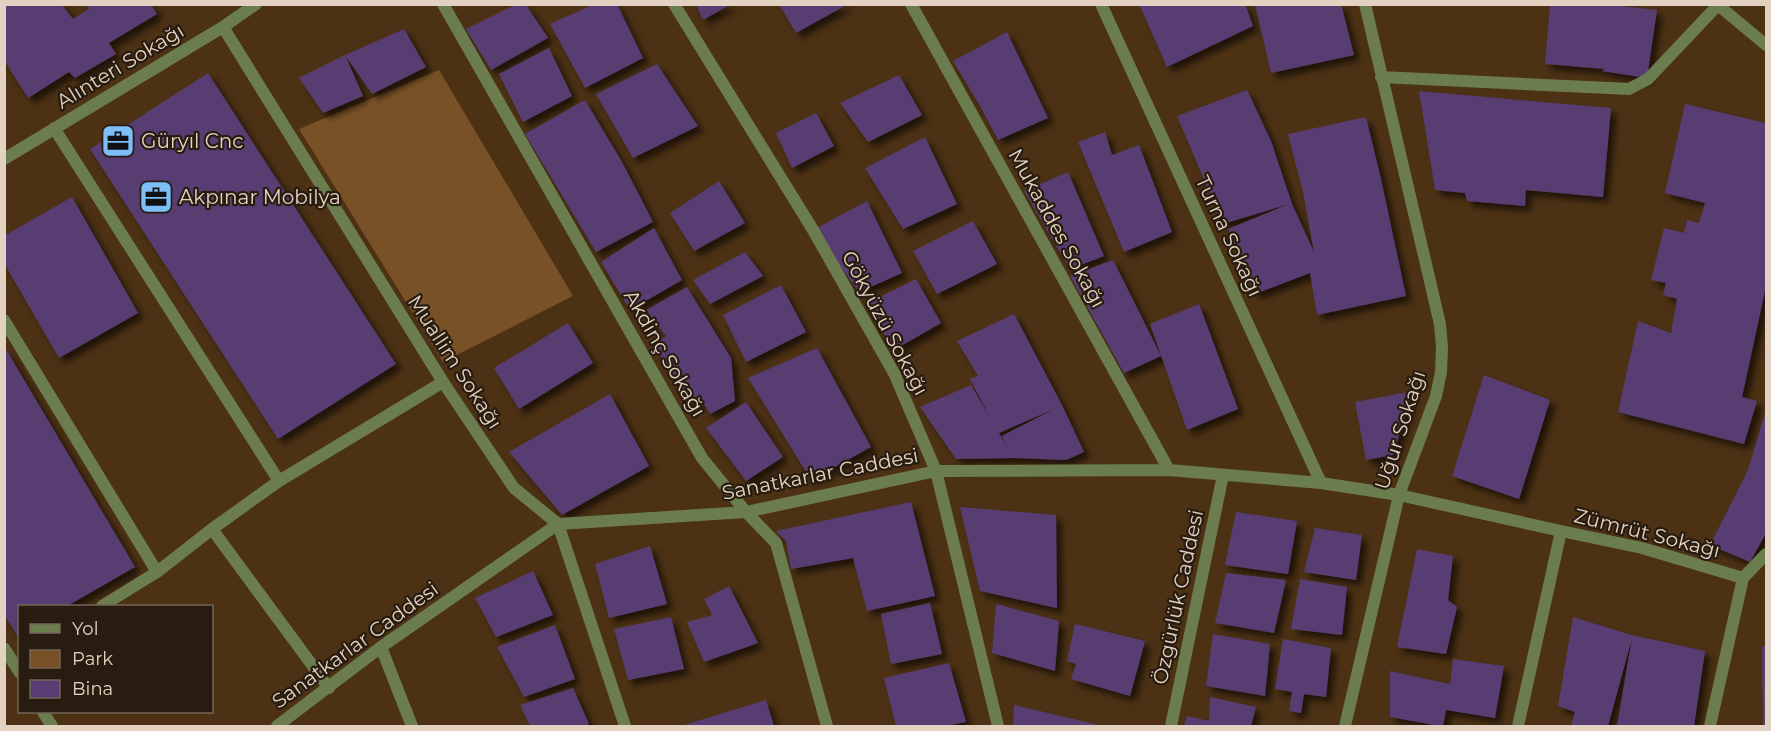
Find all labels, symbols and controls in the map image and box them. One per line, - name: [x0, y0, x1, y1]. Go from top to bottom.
- street label: Alınteri Sokağı: [52, 19, 188, 113]
- office icon: Güryıl Cnc: [100, 123, 136, 159]
- place label: Güryıl Cnc: [141, 129, 244, 153]
- street label: Mukaddes Sokağı: [1003, 144, 1111, 312]
- street label: Turna Sokağı: [1191, 172, 1267, 300]
- office icon: Akpınar Mobilya: [138, 179, 174, 215]
- place label: Akpınar Mobilya: [179, 185, 341, 209]
- street label: Gökyüzü Sokağı: [837, 247, 933, 399]
- street label: Akdinç Sokağı: [619, 285, 711, 421]
- street label: Muallim Sokağı: [403, 291, 507, 433]
- street label: Uğur Sokağı: [1369, 367, 1431, 493]
- street label: Sanatkarlar Caddesi: [720, 443, 920, 505]
- street label: Zümrüt Sokağı: [1571, 503, 1723, 563]
- street label: Özgürlük Caddesi: [1148, 507, 1208, 687]
- street label: Sanatkarlar Caddesi: [267, 577, 443, 713]
- legend: [18, 605, 213, 713]
- text: Yol: [72, 618, 98, 640]
- text: Park: [72, 648, 113, 670]
- text: Bina: [72, 678, 113, 700]

